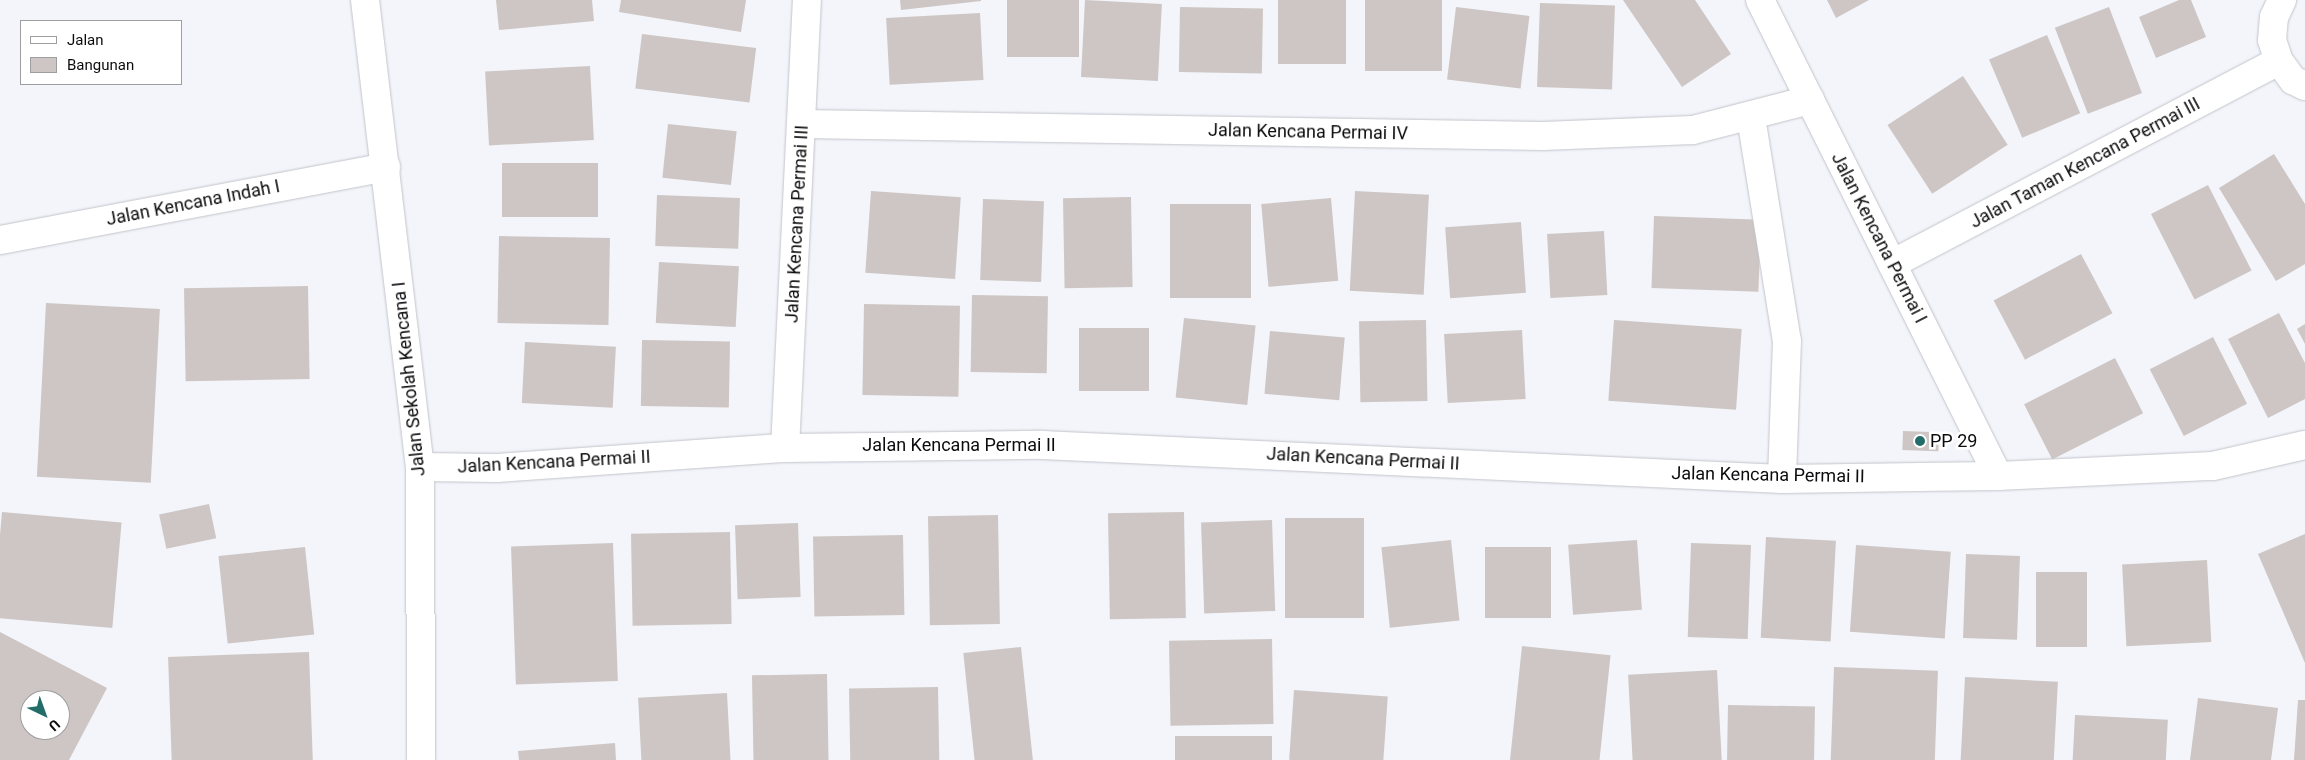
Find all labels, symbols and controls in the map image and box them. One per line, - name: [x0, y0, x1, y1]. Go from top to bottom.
- legend: [20, 20, 182, 85]
- text: Jalan: [67, 31, 104, 49]
- text: Bangunan: [67, 56, 134, 74]
- street label: Jalan Taman Kencana Permai III: [1966, 93, 2204, 233]
- street label: Jalan Kencana Permai IV: [1208, 119, 1408, 145]
- street label: Jalan Kencana Permai III: [781, 124, 813, 324]
- street label: Jalan Kencana Permai I: [1827, 149, 1931, 327]
- street label: Jalan Kencana Indah I: [104, 176, 282, 230]
- street label: Jalan Sekolah Kencana I: [388, 281, 430, 477]
- place label: PP 29: [1930, 430, 1977, 452]
- street label: Jalan Kencana Permai II: [862, 434, 1056, 456]
- marker: PP 29: [1914, 435, 1926, 447]
- street label: Jalan Kencana Permai II: [1266, 443, 1460, 475]
- street label: Jalan Kencana Permai II: [457, 446, 651, 478]
- street label: Jalan Kencana Permai II: [1671, 463, 1865, 487]
- north arrow: [20, 690, 70, 740]
- text: U: [46, 716, 63, 734]

